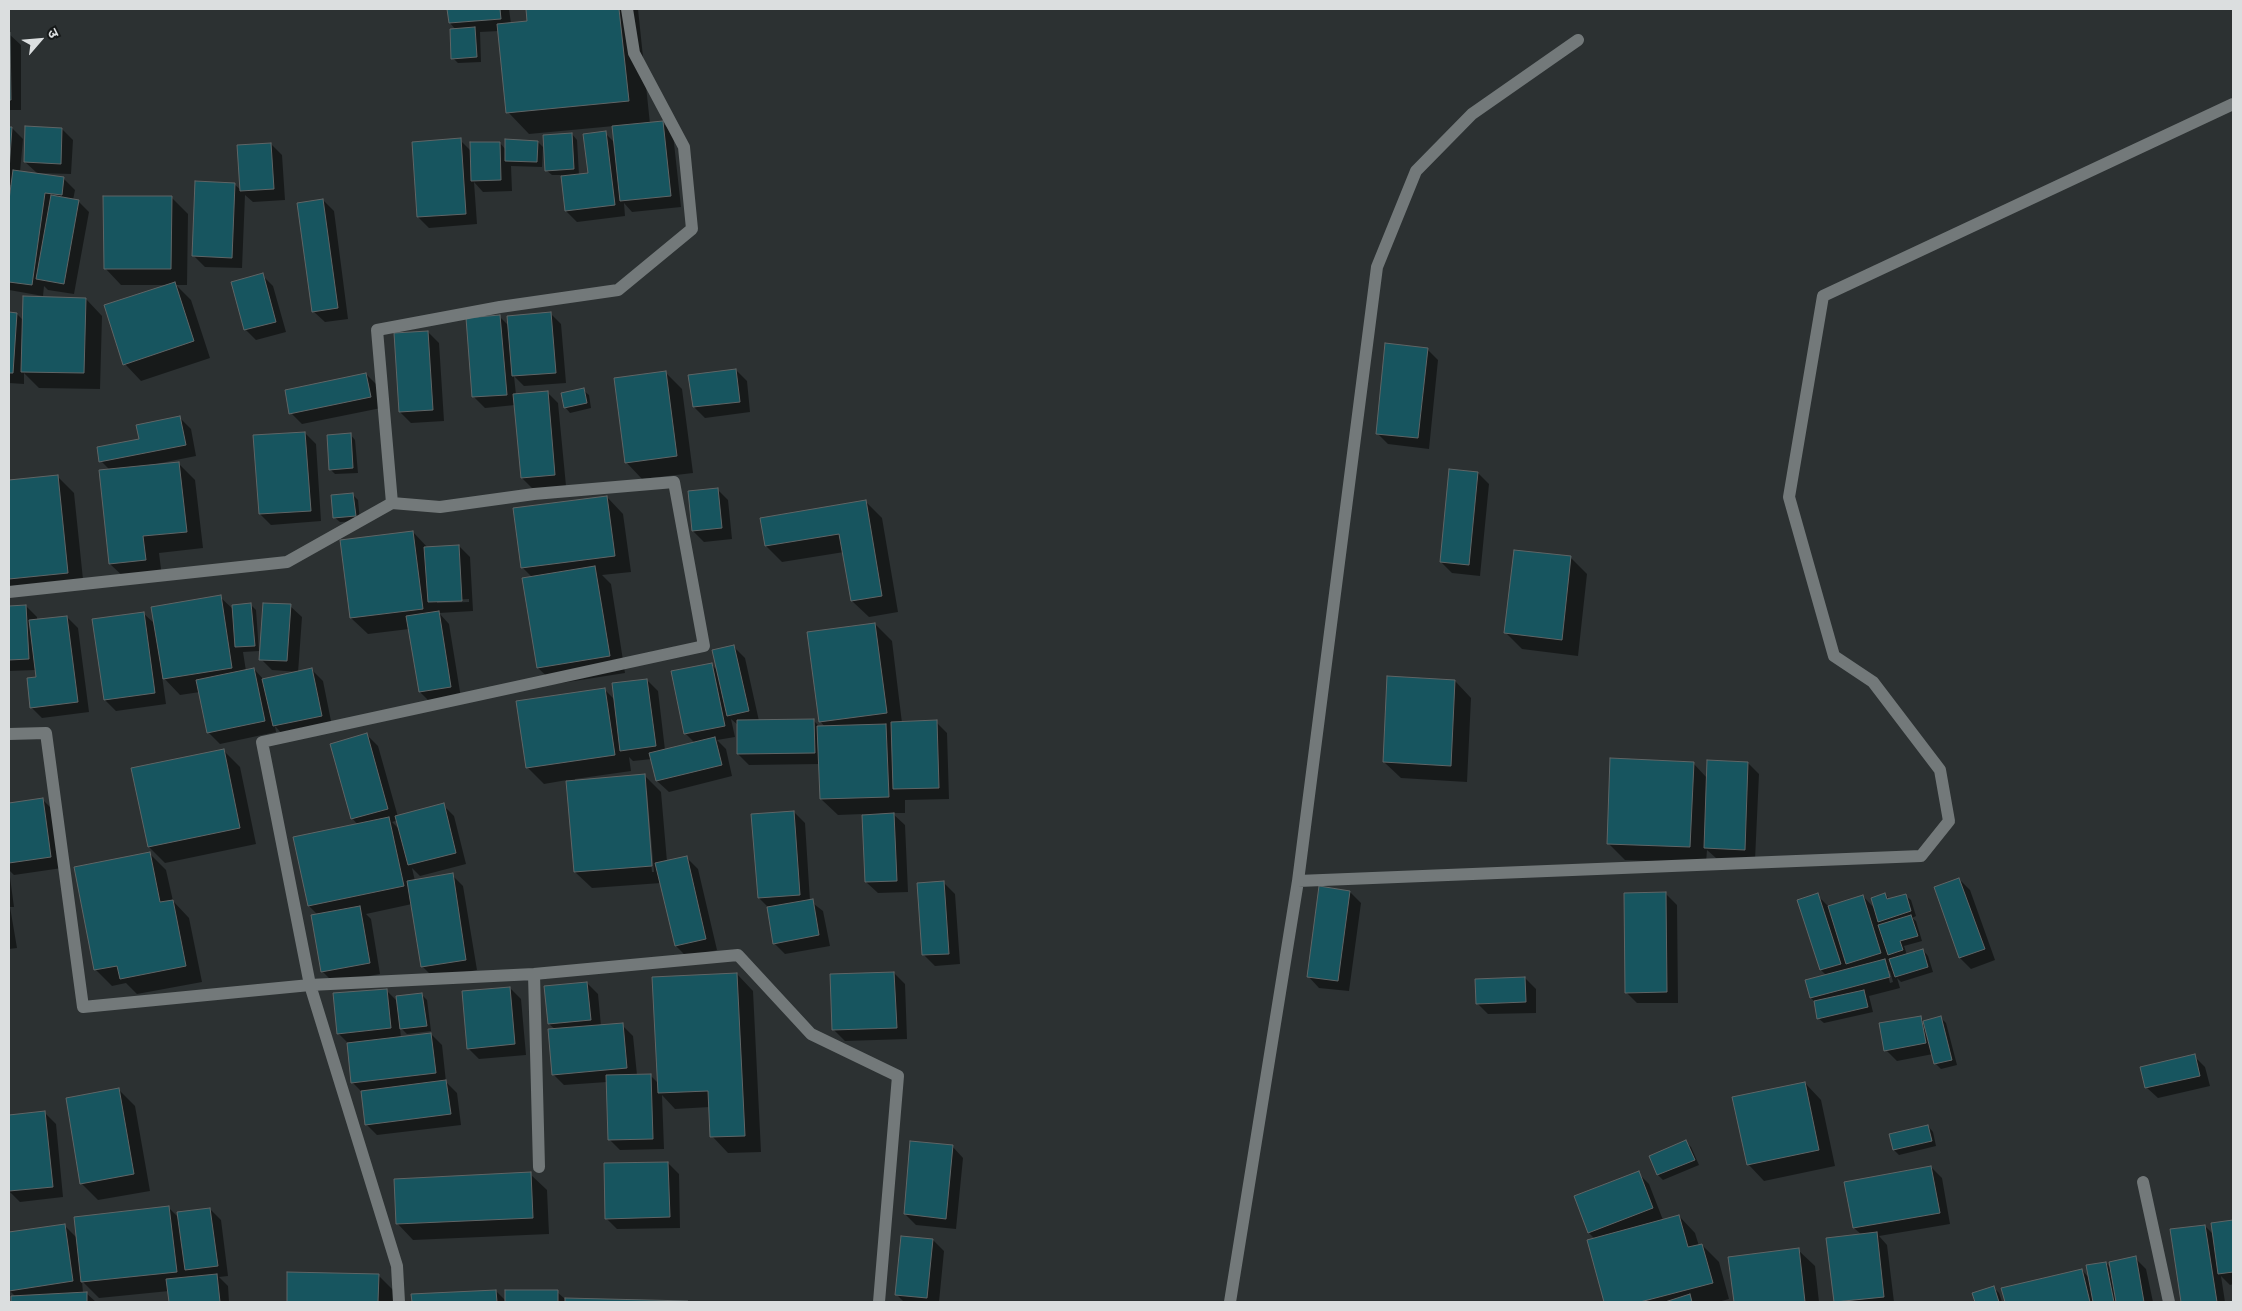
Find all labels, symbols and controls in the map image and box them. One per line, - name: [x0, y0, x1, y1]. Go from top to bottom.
- north arrow: [15, 15, 65, 65]
- text: उ: [44, 26, 62, 40]

